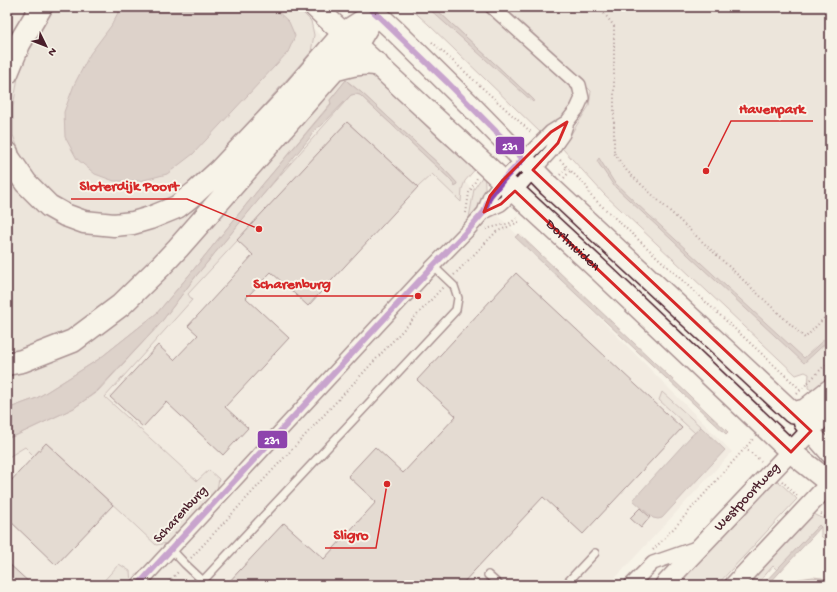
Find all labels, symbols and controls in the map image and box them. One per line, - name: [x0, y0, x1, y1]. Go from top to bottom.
- north arrow: [26, 26, 66, 66]
- text: N: [45, 45, 59, 58]
- callout: Havenpark: [731, 94, 813, 121]
- text: Havenpark: [739, 101, 807, 119]
- line badge: 231: [495, 136, 525, 155]
- text: 231: [502, 142, 518, 154]
- callout: Sloterdijk Poort: [71, 172, 187, 199]
- text: Sloterdijk Poort: [79, 178, 180, 196]
- street label: Dortmuiden: [541, 215, 604, 275]
- callout: Scharenburg: [246, 269, 339, 296]
- text: Scharenburg: [253, 276, 331, 294]
- line badge: 231: [257, 430, 288, 449]
- text: 231: [264, 436, 280, 448]
- street label: Westpoortweg: [711, 459, 784, 535]
- street label: Scharenburg: [150, 483, 212, 547]
- callout: Sligro: [325, 521, 376, 548]
- text: Sligro: [333, 527, 369, 545]

